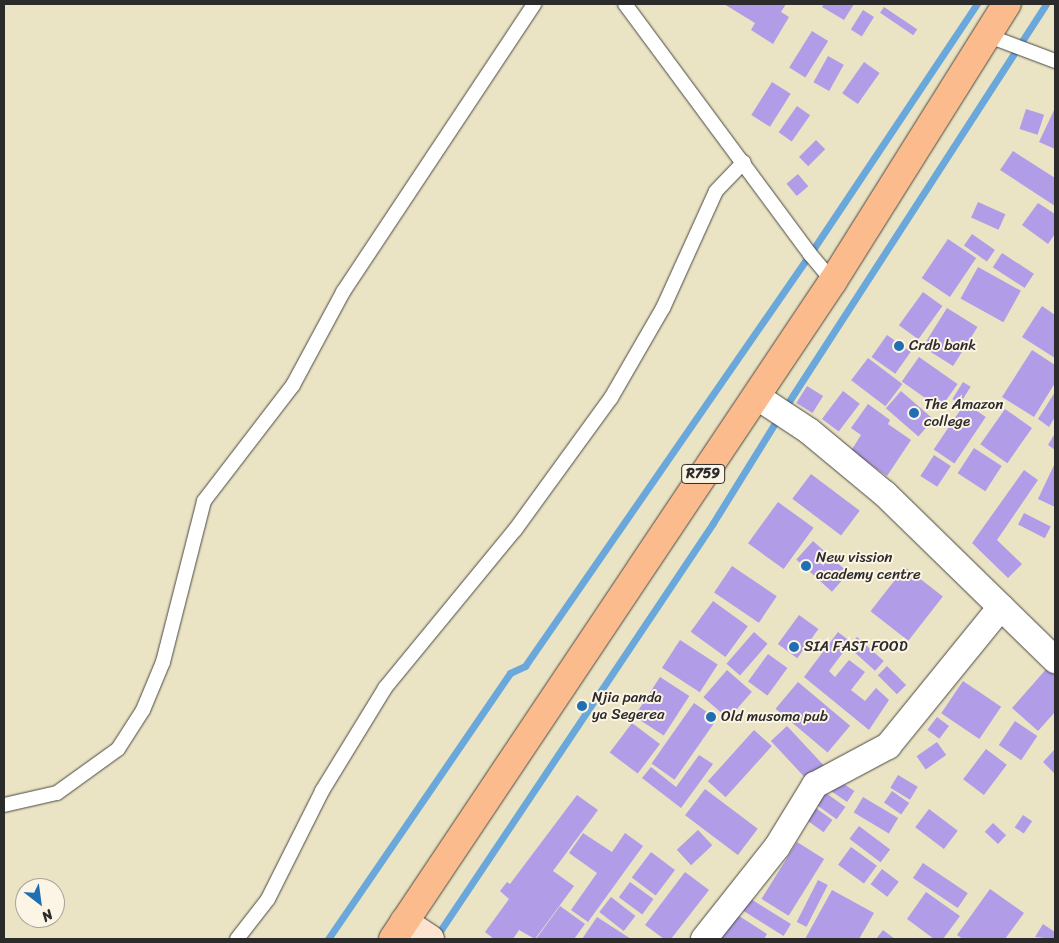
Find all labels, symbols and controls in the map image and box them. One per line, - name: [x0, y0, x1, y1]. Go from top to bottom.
- place label: Crdb bank: [909, 337, 976, 355]
- marker: Crdb bank: [893, 340, 905, 352]
- place label: The Amazon college: [924, 395, 1004, 430]
- marker: The Amazon college: [908, 407, 920, 419]
- road number: R759: [680, 462, 726, 486]
- place label: New vission academy centre: [816, 548, 920, 583]
- marker: New vission academy centre: [800, 560, 812, 572]
- place label: SIA FAST FOOD: [804, 638, 907, 656]
- marker: SIA FAST FOOD: [788, 641, 800, 653]
- place label: Njia panda ya Segerea: [592, 688, 665, 723]
- marker: Njia panda ya Segerea: [576, 700, 588, 712]
- place label: Old musoma pub: [721, 708, 828, 726]
- marker: Old musoma pub: [705, 711, 717, 723]
- north arrow: [15, 878, 65, 928]
- text: N: [37, 902, 58, 929]

